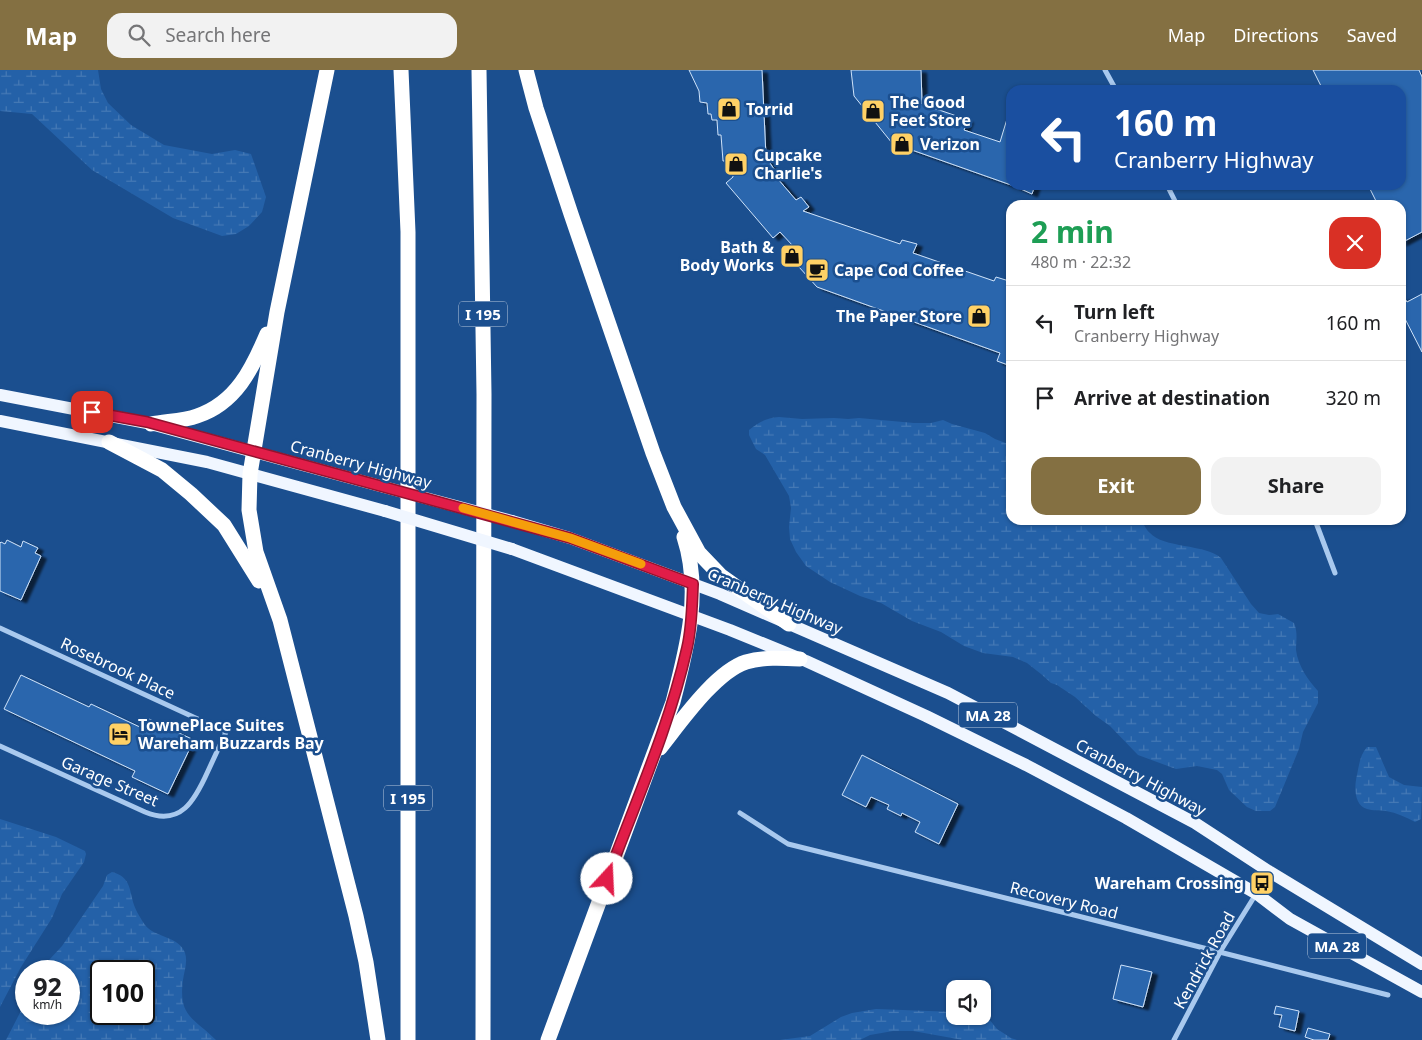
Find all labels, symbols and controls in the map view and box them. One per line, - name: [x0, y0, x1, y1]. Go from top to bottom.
- search box: [107, 13, 457, 58]
- text: Map: [25, 19, 77, 52]
- icon: search: [125, 21, 153, 49]
- text: Search here: [165, 22, 271, 48]
- text: Map: [1168, 23, 1205, 47]
- text: Directions: [1233, 23, 1319, 47]
- text: Saved: [1347, 23, 1397, 47]
- place label: The Good Feet Store: [890, 91, 971, 131]
- shop icon: Torrid: [716, 96, 742, 122]
- place label: Torrid: [746, 98, 793, 120]
- shop icon: The Good Feet Store: [860, 98, 886, 124]
- text: 160 m: [1114, 99, 1217, 146]
- icon: left: [1031, 105, 1096, 170]
- shop icon: Verizon: [889, 131, 915, 157]
- place label: Verizon: [920, 133, 980, 155]
- place label: Cupcake Charlie's: [754, 144, 822, 184]
- text: Cranberry Highway: [1114, 144, 1314, 174]
- shop icon: Cupcake Charlie's: [723, 151, 749, 177]
- text: 2 min: [1031, 211, 1114, 252]
- button: close: [1329, 217, 1381, 269]
- place label: Bath & Body Works: [680, 236, 774, 276]
- shop icon: Bath & Body Works: [779, 243, 805, 269]
- text: 480 m · 22:32: [1031, 251, 1131, 273]
- cafe icon: Cape Cod Coffee: [804, 257, 830, 283]
- place label: Cape Cod Coffee: [834, 259, 964, 281]
- text: Turn left: [1074, 299, 1155, 325]
- road number: I 195: [459, 302, 507, 326]
- shop icon: The Paper Store: [966, 303, 992, 329]
- place label: The Paper Store: [836, 305, 962, 327]
- icon: left: [1031, 309, 1059, 337]
- text: 160 m: [1326, 310, 1381, 336]
- text: Cranberry Highway: [1074, 325, 1219, 347]
- icon: arrive: [1031, 384, 1059, 412]
- text: Arrive at destination: [1074, 385, 1270, 411]
- text: 320 m: [1326, 385, 1381, 411]
- pin: [71, 391, 113, 433]
- icon: arrive: [78, 398, 106, 426]
- street label: Cranberry Highway: [288, 435, 435, 494]
- button: Exit: [1031, 457, 1201, 515]
- button: Share: [1211, 457, 1381, 515]
- street label: Cranberry Highway: [704, 563, 847, 640]
- street label: Rosebrook Place: [57, 632, 179, 704]
- road number: MA 28: [959, 702, 1017, 728]
- place label: TownePlace Suites Wareham Buzzards Bay: [138, 714, 325, 754]
- hotel icon: TownePlace Suites Wareham Buzzards Bay: [107, 721, 133, 747]
- street label: Cranberry Highway: [1072, 733, 1211, 821]
- street label: Garage Street: [58, 751, 162, 811]
- road number: I 195: [384, 786, 432, 810]
- position arrow: [580, 852, 632, 904]
- bus stop icon: Wareham Crossing: [1249, 870, 1275, 896]
- place label: Wareham Crossing: [1095, 872, 1244, 894]
- street label: Recovery Road: [1008, 876, 1120, 924]
- street label: Kendrick Road: [1168, 907, 1240, 1013]
- road number: MA 28: [1308, 934, 1366, 958]
- speed limit sign: 100: [90, 960, 155, 1025]
- text: 92: [33, 969, 62, 1003]
- map controls: [946, 980, 991, 1025]
- button: sound: [946, 980, 991, 1025]
- text: km/h: [33, 996, 62, 1013]

